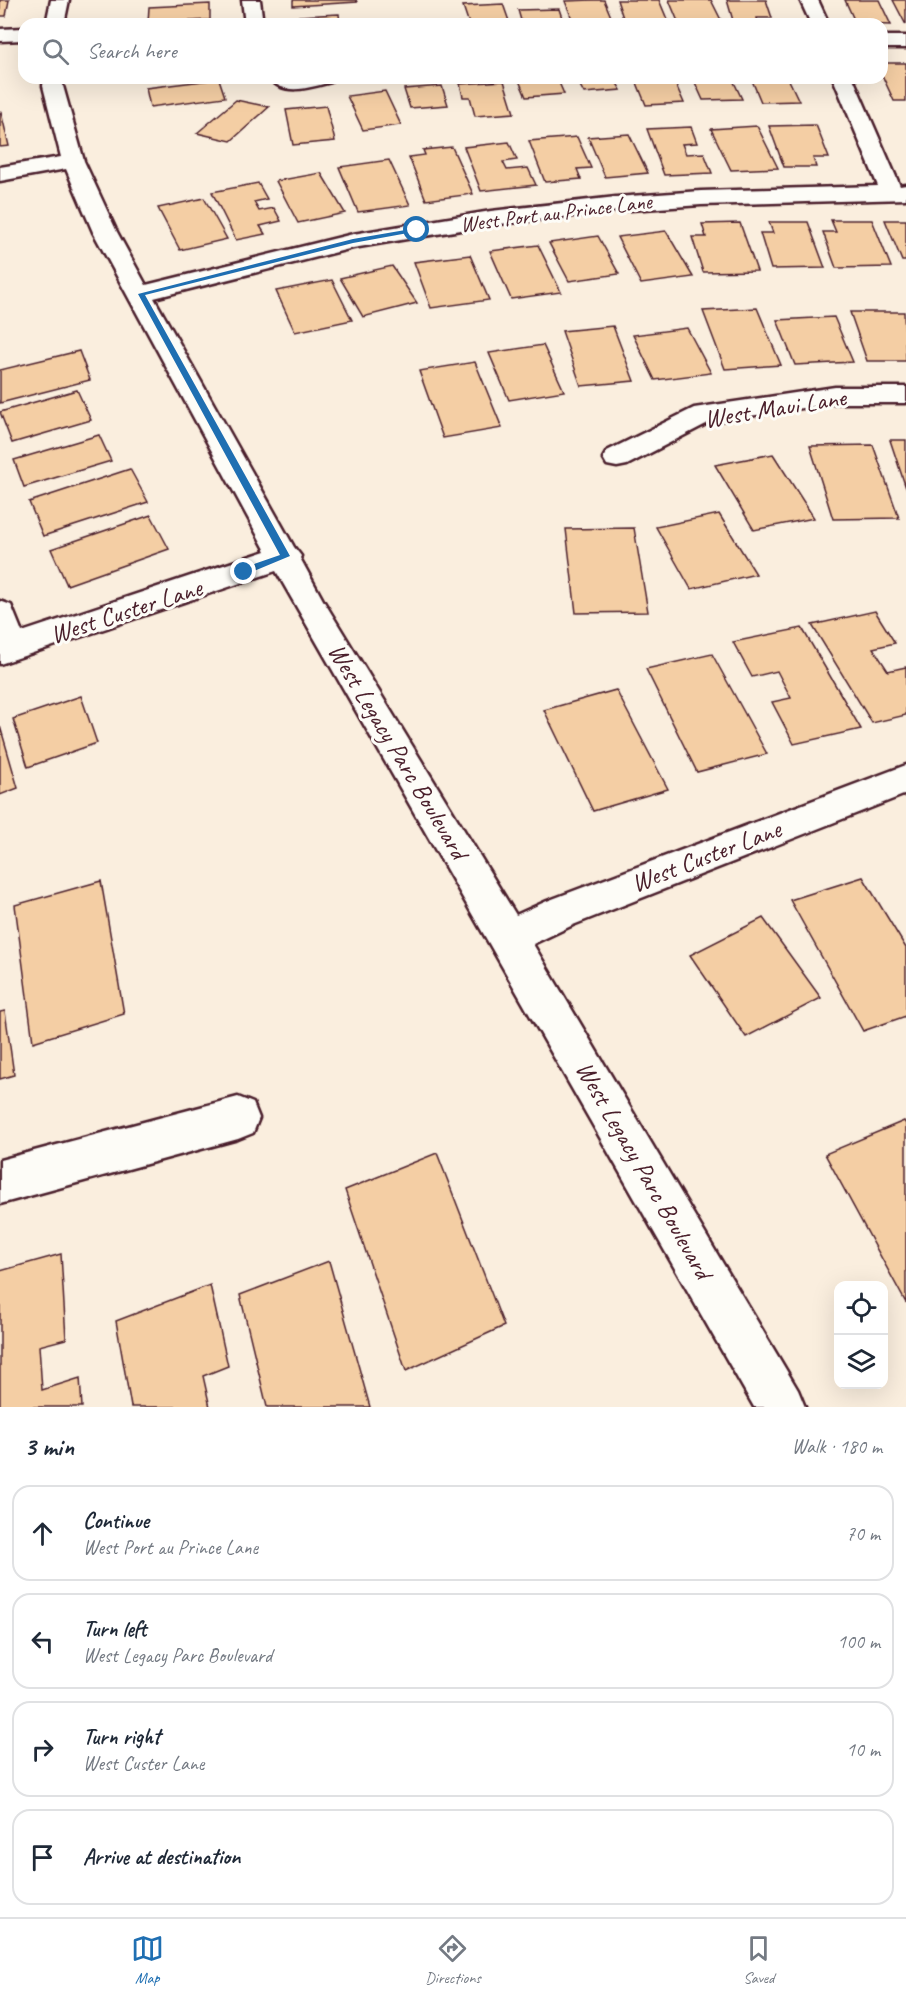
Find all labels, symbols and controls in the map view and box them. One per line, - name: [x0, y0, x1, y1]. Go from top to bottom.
- search box: [18, 18, 888, 84]
- icon: search: [39, 35, 72, 68]
- text: Search here: [87, 37, 177, 65]
- street label: West Port au Prince Lane: [459, 187, 655, 239]
- route start: [403, 216, 429, 242]
- street label: West Maui Lane: [702, 380, 850, 435]
- route end: [230, 558, 256, 584]
- street label: West Custer Lane: [46, 570, 207, 651]
- street label: West Legacy Parc Boulevard: [321, 637, 477, 868]
- street label: West Custer Lane: [627, 812, 787, 900]
- street label: West Legacy Parc Boulevard: [568, 1055, 722, 1288]
- map controls: [834, 1281, 888, 1389]
- button: locate: [834, 1281, 888, 1335]
- button: layers: [834, 1335, 888, 1389]
- text: 3 min: [24, 1430, 74, 1463]
- text: Walk · 180 m: [792, 1434, 882, 1459]
- text: Continue: [83, 1507, 149, 1535]
- icon: ahead: [26, 1517, 59, 1550]
- text: 70 m: [846, 1521, 880, 1546]
- text: West Port au Prince Lane: [83, 1535, 258, 1560]
- text: Turn left: [83, 1615, 147, 1643]
- icon: left: [26, 1625, 59, 1658]
- text: 100 m: [837, 1629, 880, 1654]
- text: West Legacy Parc Boulevard: [83, 1643, 272, 1668]
- text: Turn right: [83, 1723, 160, 1751]
- icon: right: [26, 1733, 59, 1766]
- text: 10 m: [846, 1737, 880, 1762]
- text: West Custer Lane: [83, 1751, 204, 1776]
- icon: arrive: [26, 1841, 59, 1874]
- text: Arrive at destination: [83, 1843, 240, 1871]
- tab: Map: [131, 1932, 164, 1988]
- tab: Directions: [425, 1932, 481, 1988]
- tab: Saved: [742, 1932, 775, 1988]

